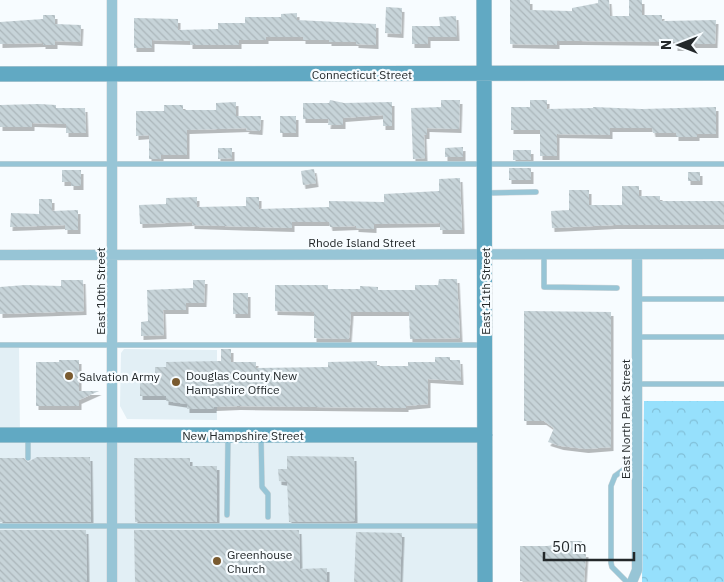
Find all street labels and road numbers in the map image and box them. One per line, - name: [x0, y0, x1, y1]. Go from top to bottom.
- street label: Connecticut Street: [312, 67, 412, 82]
- street label: Rhode Island Street: [308, 235, 416, 250]
- street label: East 10th Street: [93, 247, 108, 335]
- street label: East 11th Street: [478, 247, 493, 335]
- street label: East North Park Street: [618, 359, 633, 479]
- street label: New Hampshire Street: [182, 428, 304, 443]

